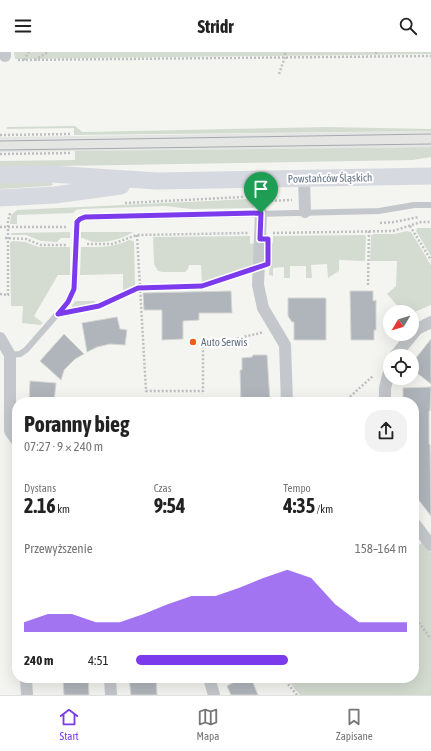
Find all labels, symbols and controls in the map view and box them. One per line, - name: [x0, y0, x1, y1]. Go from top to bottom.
- icon: menu: [12, 15, 34, 37]
- icon: search: [397, 15, 419, 37]
- text: Stridr: [197, 16, 234, 37]
- street label: Powstańców Śląskich: [288, 171, 372, 185]
- pin: [244, 172, 278, 213]
- icon: arrive: [250, 178, 272, 200]
- north arrow: [383, 305, 419, 341]
- map controls: [383, 305, 419, 385]
- place label: Auto Serwis: [201, 336, 247, 348]
- marker: Auto Serwis: [188, 337, 198, 347]
- button: locate: [383, 349, 419, 385]
- button: share: [365, 410, 407, 452]
- text: Poranny bieg: [24, 411, 130, 437]
- text: 07:27 · 9 × 240 m: [24, 439, 103, 454]
- text: Dystans: [24, 482, 56, 494]
- text: Czas: [154, 482, 172, 494]
- text: Tempo: [283, 482, 311, 494]
- text: 2.16: [24, 494, 56, 517]
- text: 9:54: [154, 494, 185, 517]
- text: 4:35: [283, 494, 315, 517]
- text: km: [56, 503, 70, 515]
- text: /km: [315, 503, 333, 515]
- text: Przewyższenie: [24, 541, 93, 556]
- text: 158–164 m: [355, 541, 407, 556]
- text: 240 m: [24, 653, 53, 668]
- text: 4:51: [88, 653, 109, 668]
- tab: Start: [58, 706, 80, 742]
- tab: Mapa: [197, 706, 219, 742]
- tab: Zapisane: [336, 706, 373, 742]

